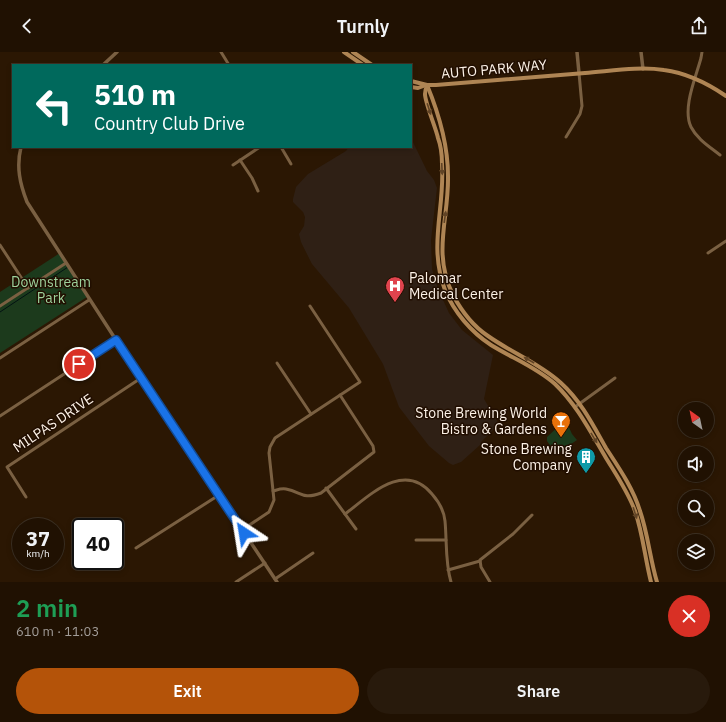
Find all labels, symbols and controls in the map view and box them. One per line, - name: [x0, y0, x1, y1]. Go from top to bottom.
- icon: back: [16, 15, 38, 37]
- text: Turnly: [337, 15, 389, 38]
- icon: share: [688, 15, 710, 37]
- street label: AUTO PARK WAY: [440, 55, 548, 83]
- text: 510 m: [94, 76, 176, 113]
- icon: left: [28, 80, 80, 132]
- one-way arrow: [426, 104, 432, 116]
- text: Country Club Drive: [94, 112, 245, 135]
- one-way arrow: [439, 163, 446, 175]
- one-way arrow: [442, 211, 448, 223]
- place label: Palomar Medical Center: [409, 269, 503, 303]
- park label: Downstream Park: [11, 273, 91, 307]
- hospital icon: Palomar Medical Center: [384, 275, 406, 303]
- pin: [62, 347, 96, 381]
- icon: arrive: [68, 353, 90, 375]
- one-way arrow: [523, 357, 535, 364]
- street label: MILPAS DRIVE: [9, 390, 97, 456]
- north arrow: [678, 402, 714, 438]
- map controls: [678, 402, 714, 570]
- place label: Stone Brewing World Bistro & Gardens: [415, 404, 547, 438]
- bar icon: Stone Brewing World Bistro & Gardens: [550, 410, 572, 438]
- one-way arrow: [591, 432, 598, 444]
- place label: Stone Brewing Company: [481, 440, 573, 474]
- building icon: Stone Brewing Company: [575, 446, 597, 474]
- button: sound: [678, 446, 714, 482]
- button: search: [678, 490, 714, 526]
- one-way arrow: [632, 507, 638, 519]
- position arrow: [223, 512, 265, 554]
- speed limit sign: 40: [72, 518, 124, 570]
- text: 37: [26, 525, 50, 552]
- button: layers: [678, 534, 714, 570]
- text: km/h: [26, 547, 50, 560]
- text: 2 min: [16, 592, 78, 624]
- button: close: [668, 595, 710, 637]
- text: 610 m · 11:03: [16, 623, 99, 640]
- button: Exit: [16, 668, 359, 714]
- button: Share: [367, 668, 710, 714]

